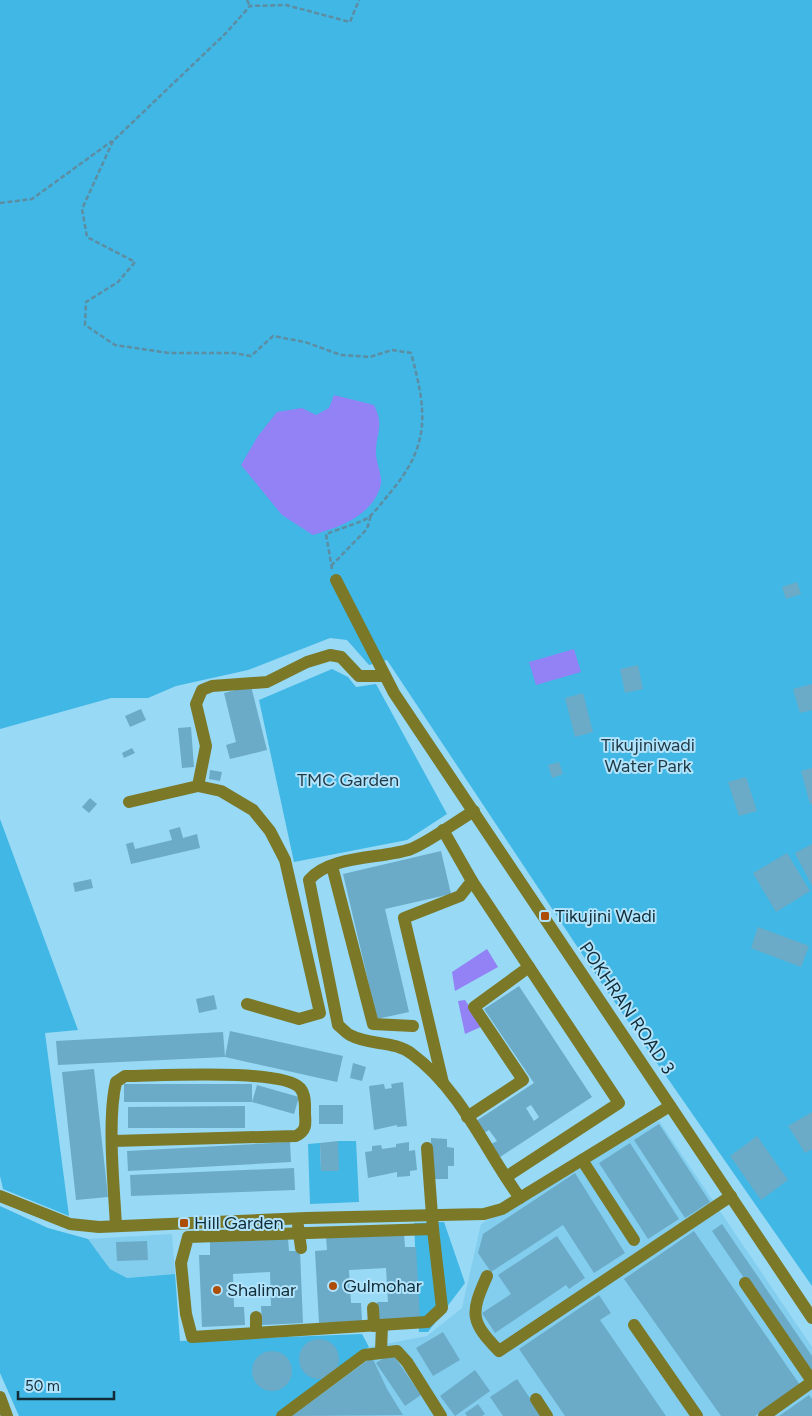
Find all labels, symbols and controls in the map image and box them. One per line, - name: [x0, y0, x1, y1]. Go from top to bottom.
- park label: Tikujiniwadi Water Park: [601, 734, 695, 777]
- park label: TMC Garden: [297, 769, 399, 791]
- place label: Tikujini Wadi: [555, 905, 656, 927]
- marker: Tikujini Wadi: [539, 910, 551, 922]
- street label: POKHRAN ROAD 3: [575, 938, 679, 1078]
- place label: Hill Garden: [194, 1212, 283, 1234]
- marker: Hill Garden: [178, 1217, 190, 1229]
- place label: Gulmohar: [343, 1275, 422, 1297]
- place label: Shalimar: [227, 1279, 296, 1301]
- marker: Gulmohar: [327, 1280, 339, 1292]
- marker: Shalimar: [211, 1284, 223, 1296]
- scale bar: [18, 1368, 114, 1400]
- text: 50 m: [25, 1377, 60, 1395]

